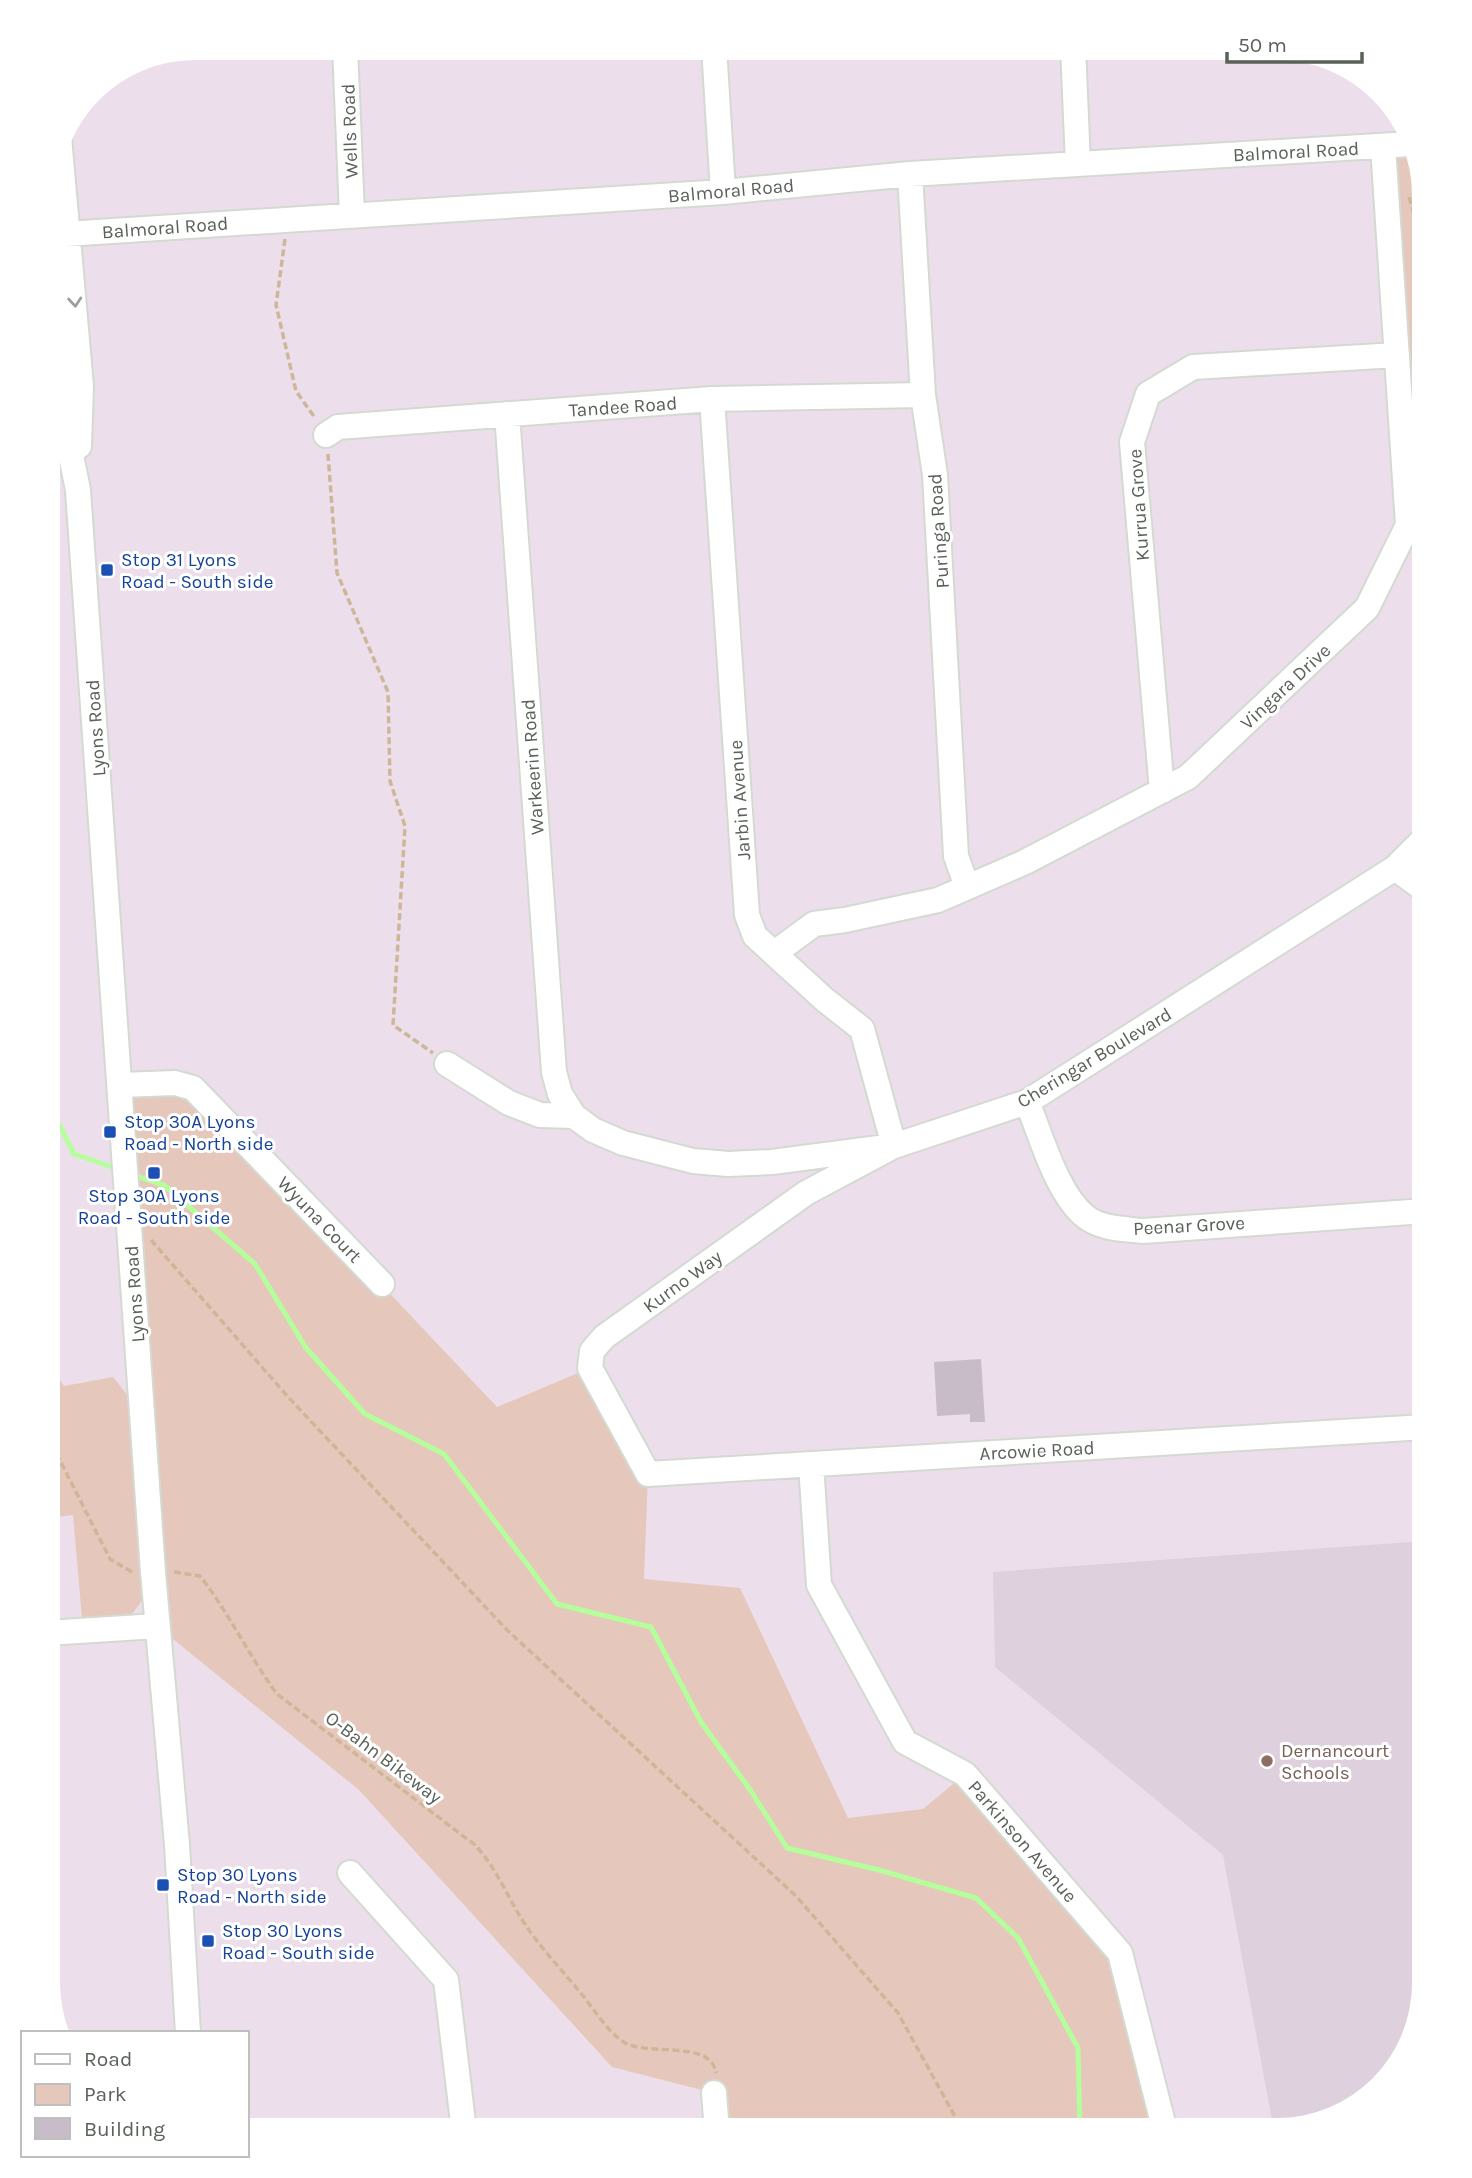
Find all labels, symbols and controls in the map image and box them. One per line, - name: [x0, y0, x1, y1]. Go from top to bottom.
- scale bar: [1227, 21, 1362, 65]
- text: 50 m: [1238, 33, 1287, 57]
- street label: Wells Road: [337, 83, 363, 179]
- street label: Balmoral Road: [1232, 138, 1360, 166]
- street label: Balmoral Road: [667, 175, 795, 207]
- street label: Balmoral Road: [101, 213, 229, 243]
- one-way arrow: [67, 297, 82, 308]
- street label: Tandee Road: [568, 392, 678, 422]
- street label: Kurrua Grove: [1124, 448, 1154, 562]
- street label: Puringa Road: [924, 473, 954, 589]
- place label: Stop 31 Lyons Road - South side: [121, 549, 274, 593]
- marker: Stop 31 Lyons Road - South side: [99, 562, 115, 578]
- street label: Vingara Drive: [1236, 639, 1335, 734]
- street label: Lyons Road: [82, 679, 110, 777]
- street label: Warkeerin Road: [517, 698, 549, 836]
- street label: Jarbin Avenue: [725, 739, 755, 861]
- street label: Cheringar Boulevard: [1013, 1003, 1176, 1113]
- place label: Stop 30A Lyons Road - North side: [124, 1111, 273, 1155]
- marker: Stop 30A Lyons Road - North side: [102, 1124, 118, 1140]
- marker: Stop 30A Lyons Road - South side: [146, 1165, 162, 1181]
- street label: Wyuna Court: [273, 1172, 366, 1267]
- place label: Stop 30A Lyons Road - South side: [78, 1185, 230, 1229]
- street label: Peenar Grove: [1132, 1212, 1246, 1240]
- street label: Lyons Road: [121, 1245, 149, 1343]
- street label: Kurno Way: [639, 1246, 726, 1318]
- street label: Arcowie Road: [979, 1437, 1095, 1465]
- street label: O-Bahn Bikeway: [321, 1707, 446, 1809]
- place label: Dernancourt Schools: [1281, 1740, 1389, 1784]
- marker: Dernancourt Schools: [1259, 1753, 1275, 1769]
- street label: Parkinson Avenue: [963, 1776, 1081, 1907]
- place label: Stop 30 Lyons Road - North side: [177, 1864, 326, 1908]
- marker: Stop 30 Lyons Road - North side: [155, 1877, 171, 1893]
- place label: Stop 30 Lyons Road - South side: [222, 1920, 375, 1964]
- marker: Stop 30 Lyons Road - South side: [200, 1933, 216, 1949]
- legend: [21, 2031, 248, 2157]
- text: Road: [84, 2047, 132, 2071]
- text: Park: [84, 2082, 127, 2106]
- text: Building: [84, 2117, 165, 2141]

